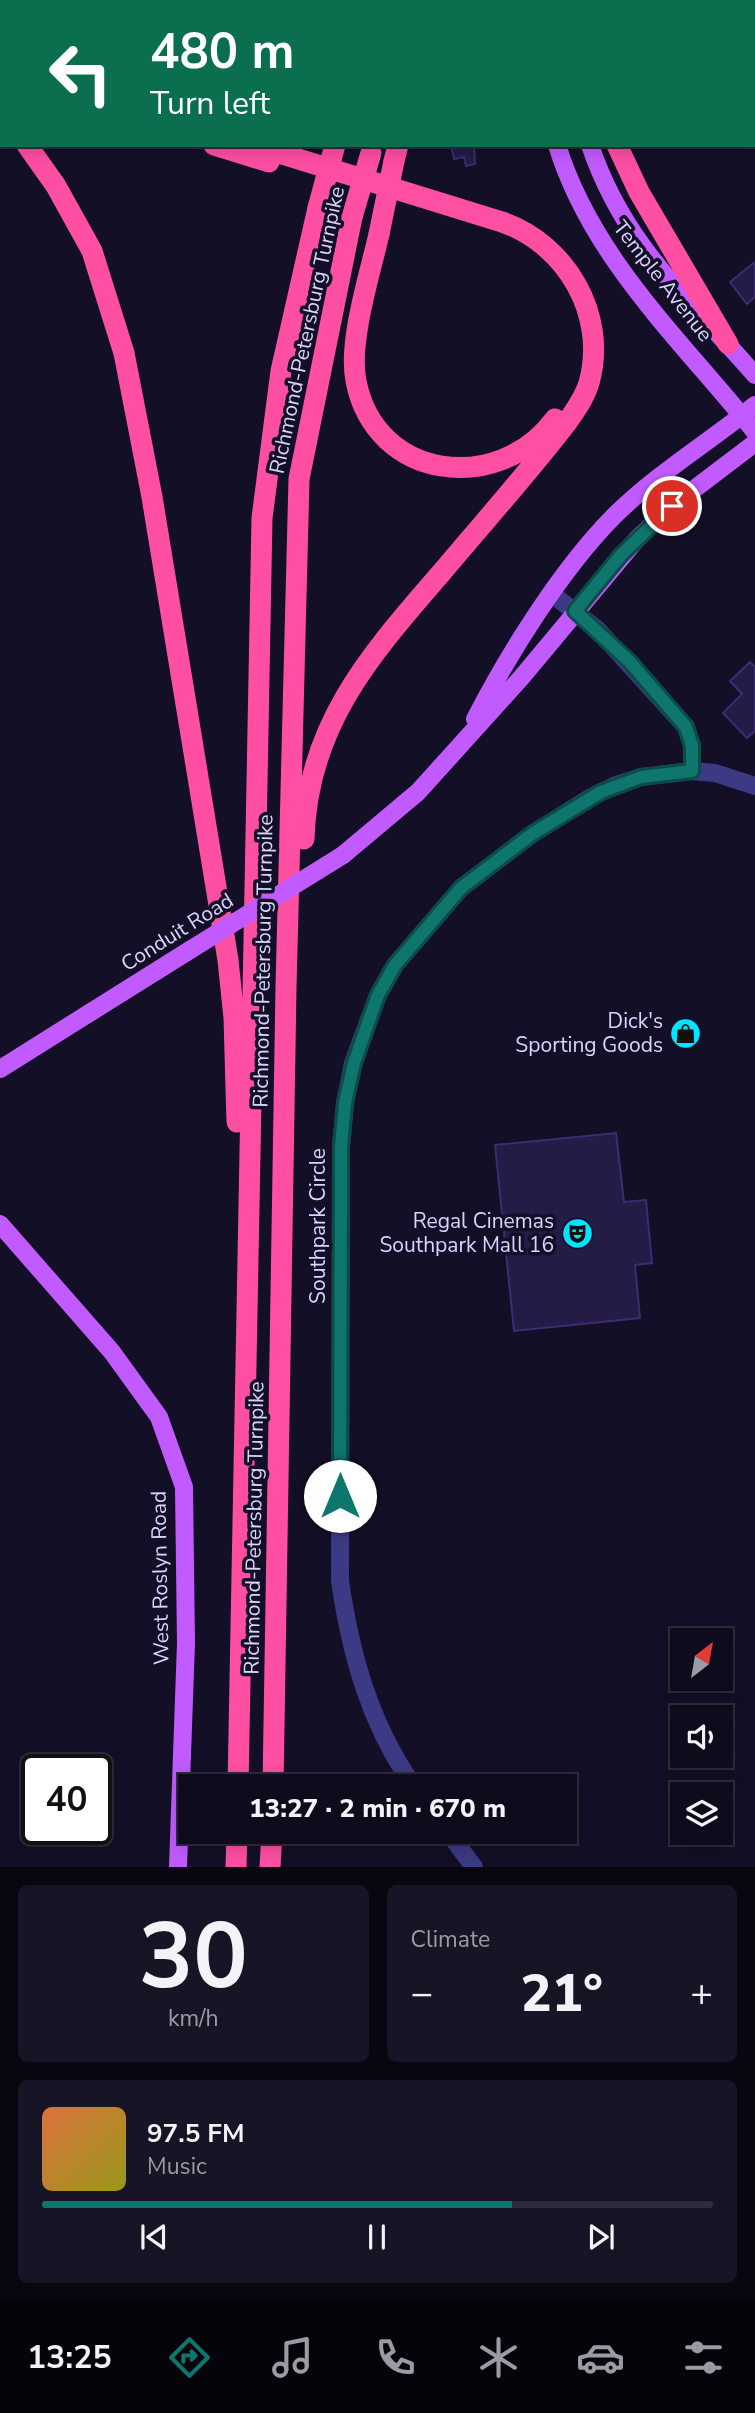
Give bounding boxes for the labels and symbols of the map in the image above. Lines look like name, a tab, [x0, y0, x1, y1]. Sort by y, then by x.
street label: Richmond-Petersburg Turnpike	[263, 184, 351, 476]
street label: Temple Avenue	[607, 215, 719, 347]
pin	[642, 476, 702, 536]
street label: Richmond-Petersburg Turnpike	[246, 814, 280, 1108]
street label: Conduit Road	[116, 886, 238, 978]
place label: Dick's Sporting Goods	[515, 1007, 663, 1059]
shop icon: Dick's Sporting Goods	[669, 1016, 703, 1050]
street label: Southpark Circle	[304, 1148, 332, 1304]
place label: Regal Cinemas Southpark Mall 16	[379, 1207, 554, 1259]
theatre icon: Regal Cinemas Southpark Mall 16	[560, 1216, 594, 1250]
street label: Richmond-Petersburg Turnpike	[237, 1381, 271, 1675]
position arrow	[303, 1459, 377, 1533]
street label: West Roslyn Road	[144, 1491, 176, 1665]
north arrow	[670, 1628, 733, 1690]
speed limit sign: 40	[21, 1754, 112, 1845]

